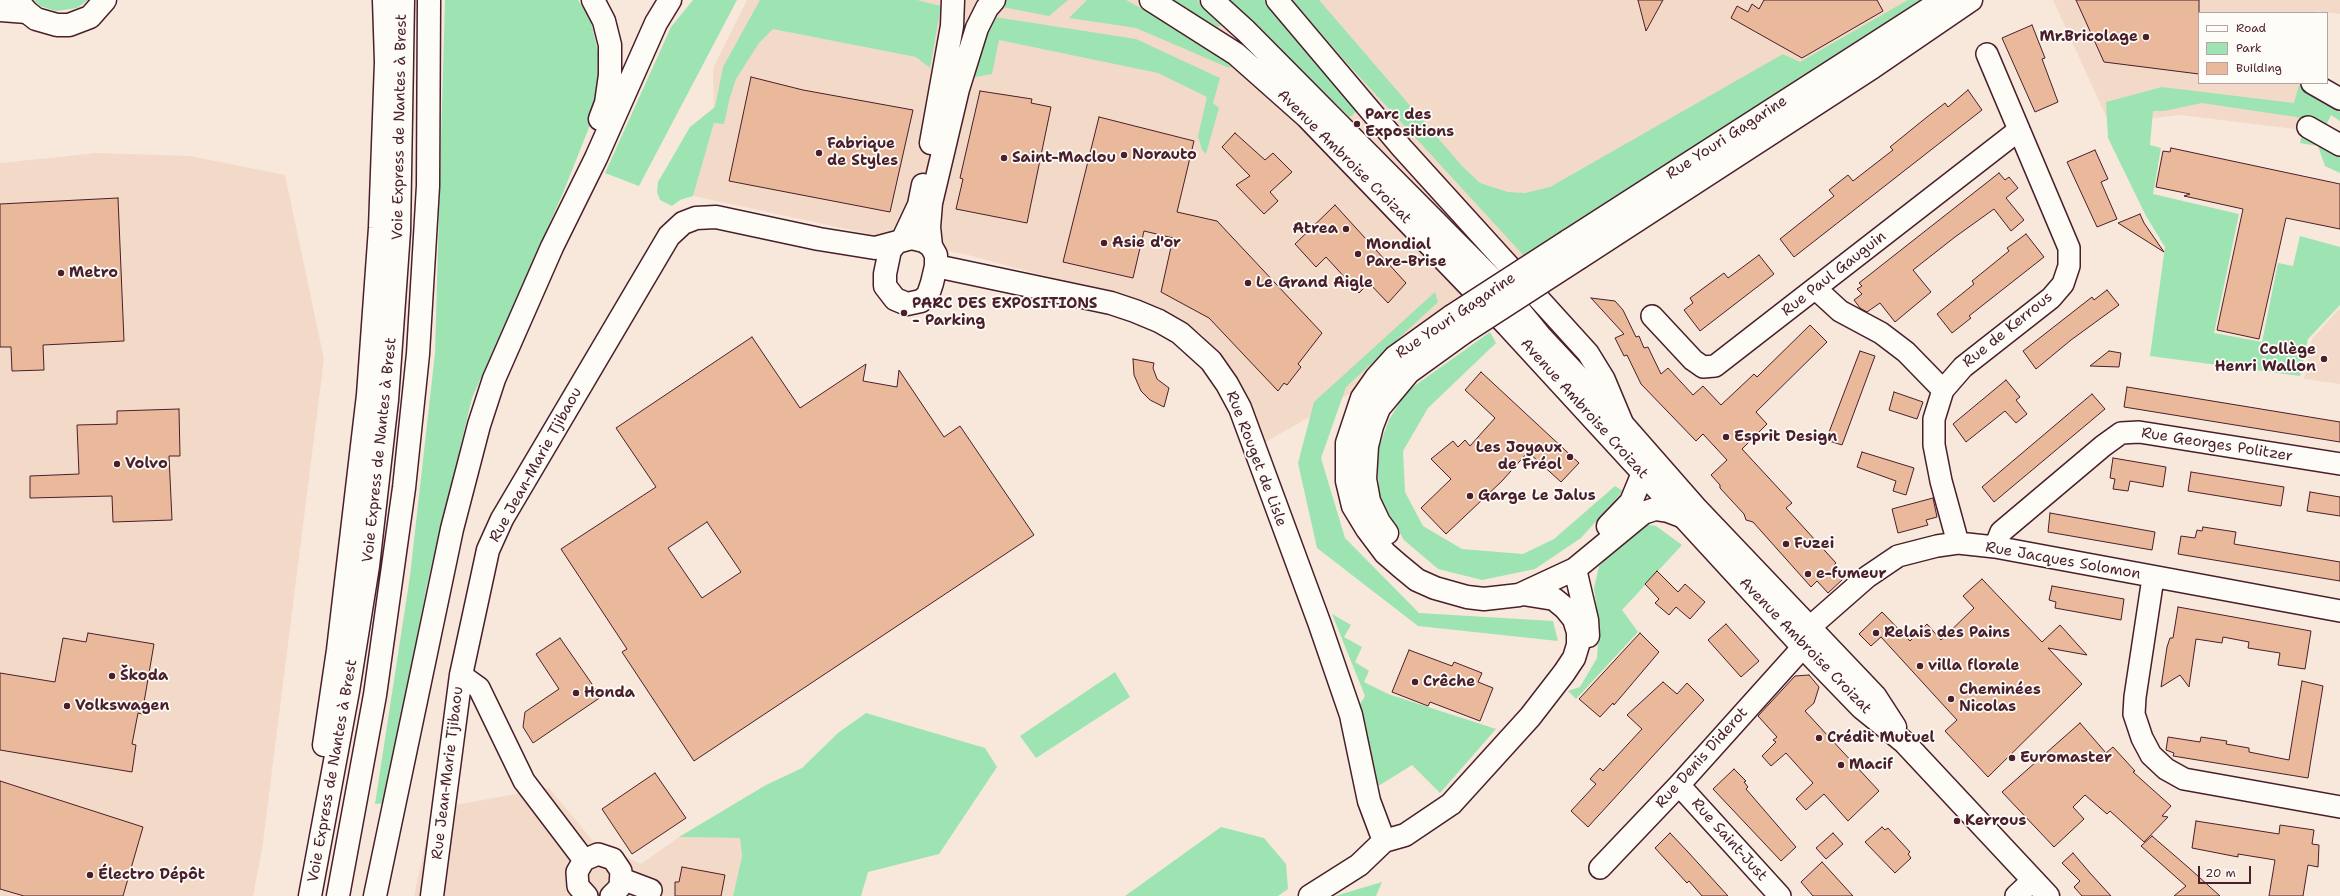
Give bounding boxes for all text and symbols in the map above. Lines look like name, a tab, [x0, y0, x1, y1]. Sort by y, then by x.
legend	[2198, 12, 2328, 84]
street label: Voie Express de Nantes à Brest	[389, 14, 411, 240]
text: Road	[2236, 20, 2266, 36]
place label: Mr.Bricolage	[2040, 28, 2138, 46]
marker: Mr.Bricolage	[2141, 32, 2151, 42]
text: Park	[2236, 40, 2262, 56]
text: Building	[2236, 60, 2282, 76]
street label: Avenue Ambroise Croizat	[1273, 86, 1415, 228]
street label: Rue Youri Gagarine	[1663, 92, 1791, 184]
place label: Parc des Expositions	[1365, 106, 1454, 141]
marker: Parc des Expositions	[1352, 119, 1362, 129]
place label: Fabrique de Styles	[827, 135, 898, 170]
place label: Norauto	[1132, 146, 1197, 164]
marker: Fabrique de Styles	[814, 148, 824, 158]
place label: Saint-Maclou	[1012, 149, 1116, 167]
marker: Norauto	[1119, 150, 1129, 160]
marker: Saint-Maclou	[999, 153, 1009, 163]
place label: Atrea	[1292, 220, 1338, 238]
marker: Atrea	[1341, 224, 1351, 234]
street label: Rue Paul Gauguin	[1778, 228, 1890, 320]
place label: Asie d'or	[1112, 234, 1181, 252]
place label: Mondial Pare-Brise	[1366, 236, 1446, 271]
marker: Asie d'or	[1099, 238, 1109, 248]
marker: Mondial Pare-Brise	[1353, 249, 1363, 259]
place label: Metro	[69, 264, 118, 282]
marker: Metro	[56, 268, 66, 278]
street label: Rue Youri Gagarine	[1393, 269, 1519, 363]
place label: Le Grand Aigle	[1256, 274, 1373, 292]
marker: Le Grand Aigle	[1243, 278, 1253, 288]
street label: Rue de Kerrous	[1959, 288, 2057, 372]
place label: PARC DES EXPOSITIONS - Parking	[912, 295, 1097, 330]
marker: PARC DES EXPOSITIONS - Parking	[899, 308, 909, 318]
street label: Avenue Ambroise Croizat	[1516, 335, 1652, 483]
street label: Voie Express de Nantes à Brest	[359, 337, 401, 563]
place label: Collège Henri Wallon	[2215, 341, 2316, 376]
marker: Collège Henri Wallon	[2319, 354, 2329, 364]
street label: Rue Jean-Marie Tjibaou	[486, 384, 586, 546]
street label: Rue Rouget de Lisle	[1222, 389, 1290, 529]
street label: Rue Georges Politzer	[2140, 424, 2294, 466]
place label: Esprit Design	[1734, 428, 1837, 446]
marker: Esprit Design	[1721, 432, 1731, 442]
place label: Les Joyaux de Fréol	[1476, 439, 1562, 474]
marker: Les Joyaux de Fréol	[1565, 452, 1575, 462]
place label: Volvo	[125, 455, 168, 473]
marker: Volvo	[112, 459, 122, 469]
place label: Garge Le Jalus	[1478, 487, 1596, 505]
marker: Garge Le Jalus	[1465, 491, 1475, 501]
place label: Fuzei	[1794, 535, 1834, 553]
street label: Rue Jacques Solomon	[1984, 538, 2142, 584]
marker: Fuzei	[1781, 539, 1791, 549]
place label: e-fumeur	[1816, 565, 1887, 583]
marker: e-fumeur	[1803, 569, 1813, 579]
street label: Avenue Ambroise Croizat	[1735, 574, 1875, 718]
place label: Relais des Pains	[1884, 624, 2010, 642]
marker: Relais des Pains	[1871, 628, 1881, 638]
place label: villa florale	[1928, 657, 2020, 675]
street label: Voie Express de Nantes à Brest	[304, 658, 362, 884]
marker: villa florale	[1915, 661, 1925, 671]
place label: Škoda	[120, 667, 168, 685]
marker: Škoda	[107, 671, 117, 681]
place label: Crêche	[1423, 673, 1475, 691]
marker: Crêche	[1410, 677, 1420, 687]
place label: Cheminées Nicolas	[1959, 681, 2041, 716]
place label: Honda	[584, 684, 635, 702]
street label: Rue Jean-Marie Tjibaou	[428, 685, 468, 861]
marker: Honda	[571, 688, 581, 698]
marker: Cheminées Nicolas	[1946, 694, 1956, 704]
place label: Volkswagen	[75, 697, 170, 715]
marker: Volkswagen	[62, 701, 72, 711]
street label: Rue Denis Diderot	[1652, 704, 1752, 812]
place label: Crédit Mutuel	[1827, 729, 1935, 747]
marker: Crédit Mutuel	[1814, 733, 1824, 743]
place label: Euromaster	[2020, 749, 2112, 767]
marker: Euromaster	[2007, 753, 2017, 763]
place label: Macif	[1849, 756, 1893, 774]
marker: Macif	[1836, 760, 1846, 770]
street label: Rue Saint-Just	[1687, 795, 1771, 885]
place label: Kerrous	[1965, 812, 2026, 830]
marker: Kerrous	[1952, 816, 1962, 826]
scale bar	[2200, 858, 2253, 884]
text: 20 m	[2205, 865, 2236, 881]
place label: Électro Dépôt	[98, 866, 205, 884]
marker: Électro Dépôt	[85, 870, 95, 880]

